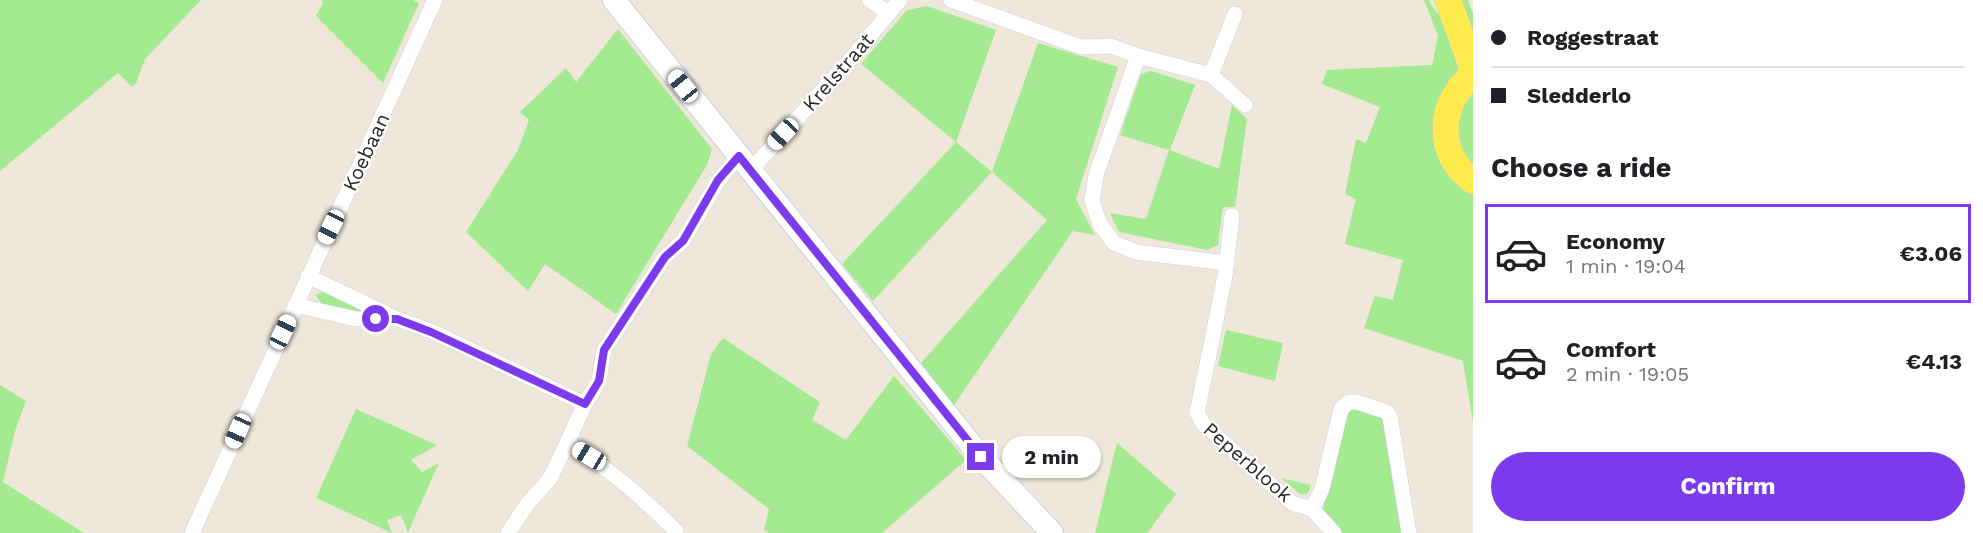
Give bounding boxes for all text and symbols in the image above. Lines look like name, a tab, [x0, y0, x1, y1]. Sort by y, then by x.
text: Roggestraat	[1527, 25, 1658, 50]
street label: Krelstraat	[797, 27, 879, 116]
car	[665, 66, 701, 106]
text: Sledderlo	[1527, 83, 1631, 108]
street label: Koebaan	[338, 109, 394, 195]
car	[764, 115, 802, 153]
text: Choose a ride	[1491, 152, 1671, 184]
car	[315, 207, 347, 247]
icon: car	[1494, 227, 1548, 281]
text: Economy	[1566, 229, 1665, 254]
text: €3.06	[1900, 241, 1962, 266]
text: 1 min · 19:04	[1566, 254, 1686, 278]
route start	[362, 305, 389, 332]
car	[267, 312, 299, 352]
icon: car	[1494, 335, 1548, 389]
text: Comfort	[1566, 337, 1656, 362]
text: €4.13	[1906, 349, 1962, 374]
text: 2 min · 19:05	[1566, 362, 1689, 386]
car	[222, 411, 254, 451]
street label: Peperblook	[1199, 417, 1297, 507]
callout: 2 min	[1002, 436, 1101, 478]
car	[569, 439, 609, 473]
route end	[967, 443, 994, 470]
text: 2 min	[1024, 445, 1079, 469]
button: Confirm	[1491, 452, 1965, 521]

